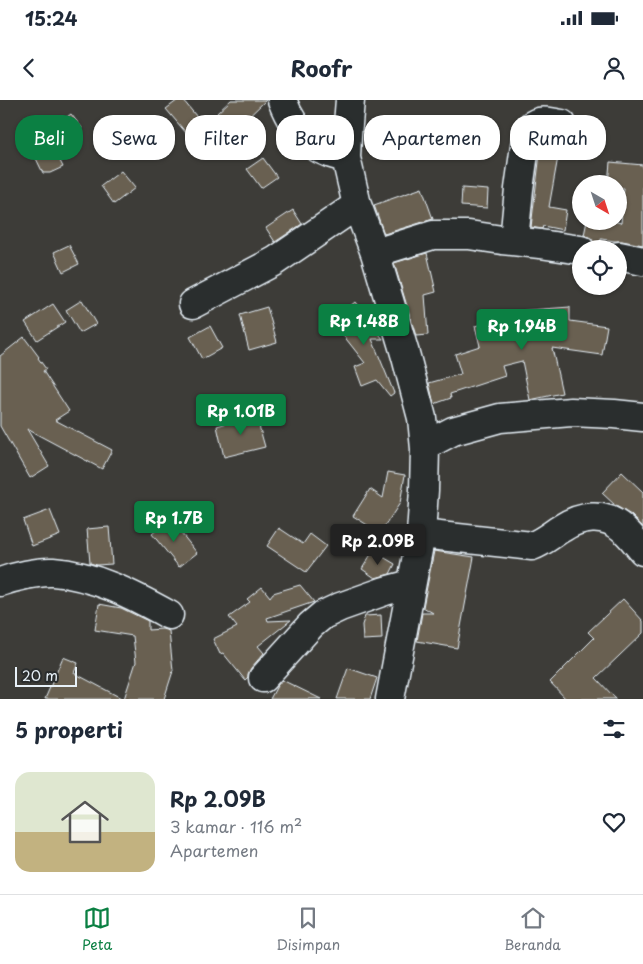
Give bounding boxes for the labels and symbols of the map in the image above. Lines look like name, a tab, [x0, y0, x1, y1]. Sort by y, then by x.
north arrow	[572, 175, 628, 230]
pin: Rp 1.48B	[312, 304, 416, 346]
pin: Rp 1.94B	[470, 308, 574, 351]
pin: Rp 1.01B	[189, 394, 293, 436]
pin: Rp 1.7B	[128, 500, 220, 543]
pin: Rp 2.09B	[326, 524, 430, 566]
scale bar	[15, 664, 78, 687]

